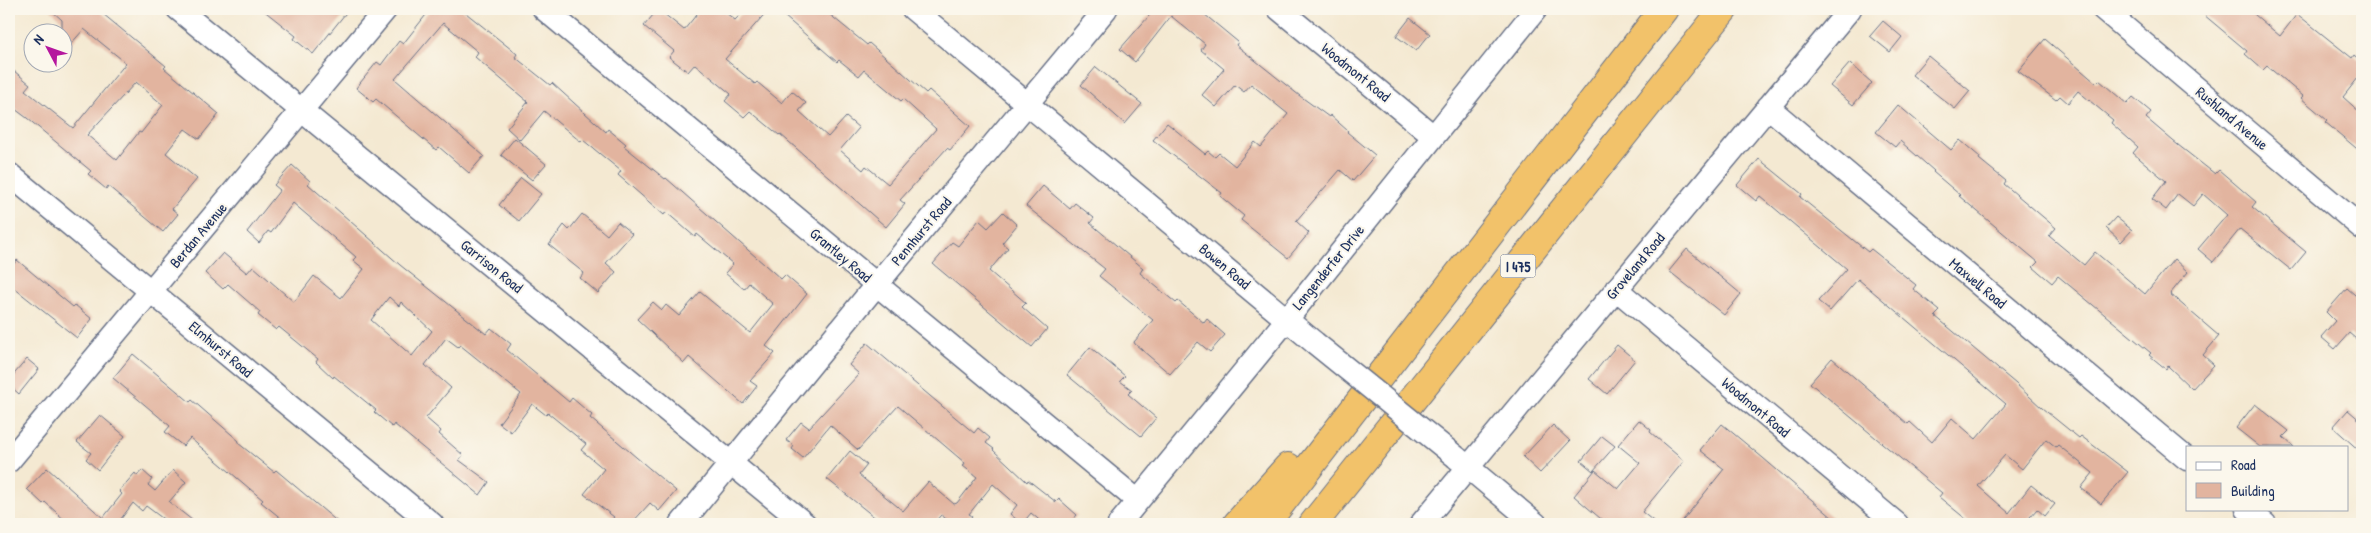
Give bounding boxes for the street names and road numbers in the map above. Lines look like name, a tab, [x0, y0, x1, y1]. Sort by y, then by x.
street label: Woodmont Road	[1317, 38, 1395, 106]
street label: Rushland Avenue	[2191, 81, 2273, 155]
street label: Pennhurst Road	[886, 192, 956, 270]
street label: Berdan Avenue	[164, 198, 232, 272]
street label: Langenderfer Drive	[1287, 220, 1369, 314]
street label: Grantley Road	[805, 223, 877, 287]
street label: Groveland Road	[1601, 228, 1669, 304]
street label: Garrison Road	[456, 234, 528, 298]
street label: Bowen Road	[1195, 238, 1255, 294]
street label: Maxwell Road	[1945, 253, 2011, 313]
road number: I 475	[1500, 255, 1536, 278]
street label: Elmhurst Road	[184, 316, 258, 382]
street label: Woodmont Road	[1717, 372, 1795, 442]

